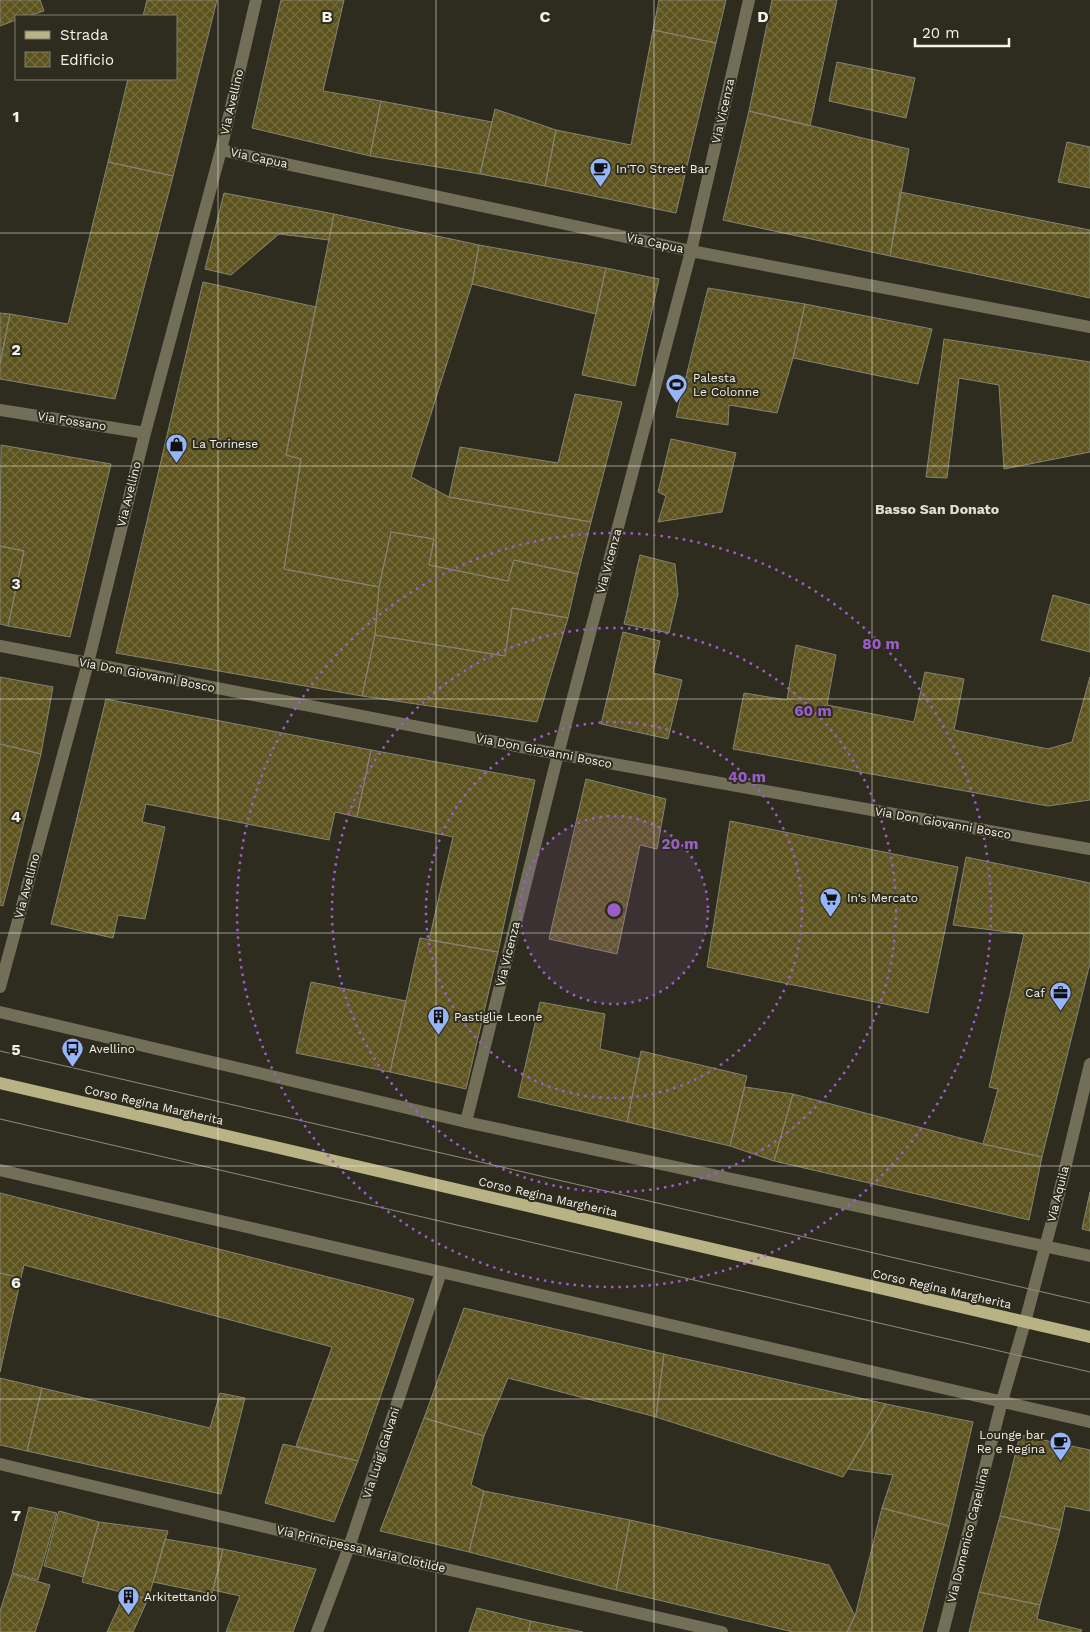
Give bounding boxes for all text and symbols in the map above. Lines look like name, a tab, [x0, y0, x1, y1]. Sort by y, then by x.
text: B	[322, 7, 333, 26]
text: C	[540, 7, 551, 26]
text: D	[757, 7, 769, 26]
legend	[15, 15, 178, 80]
scale bar	[915, 15, 1009, 47]
text: 20 m	[922, 24, 960, 42]
text: Strada	[60, 26, 109, 44]
text: Edificio	[60, 51, 114, 69]
street label: Via Avellino	[218, 68, 246, 136]
street label: Via Vicenza	[709, 77, 737, 145]
text: 1	[13, 107, 19, 126]
street label: Via Capua	[229, 145, 289, 171]
cafe icon: In'TO Street Bar	[588, 157, 612, 188]
place label: In'TO Street Bar	[616, 162, 709, 176]
street label: Via Capua	[625, 230, 685, 256]
text: 2	[11, 340, 21, 359]
place label: Palesta Le Colonne	[693, 371, 759, 399]
sports icon: Palesta Le Colonne	[665, 373, 689, 404]
street label: Via Fossano	[37, 409, 107, 433]
shop icon: La Torinese	[164, 432, 188, 463]
place label: La Torinese	[192, 437, 258, 451]
street label: Via Avellino	[114, 460, 144, 528]
district label: Basso San Donato	[875, 501, 999, 517]
street label: Via Vicenza	[594, 527, 624, 595]
text: 3	[11, 574, 21, 593]
text: 80 m	[862, 635, 900, 653]
street label: Via Don Giovanni Bosco	[78, 655, 216, 695]
text: 60 m	[794, 702, 832, 720]
street label: Via Don Giovanni Bosco	[475, 731, 613, 771]
text: 40 m	[728, 768, 766, 786]
street label: Via Don Giovanni Bosco	[874, 804, 1012, 842]
text: 4	[11, 807, 21, 826]
text: 20 m	[661, 835, 699, 853]
street label: Via Avellino	[12, 852, 42, 920]
supermarket icon: In's Mercato	[819, 886, 843, 917]
place label: In's Mercato	[847, 891, 918, 905]
centre of rings	[605, 901, 623, 919]
street label: Via Vicenza	[493, 920, 523, 988]
office icon: Caf	[1049, 981, 1073, 1012]
place label: Caf	[1025, 986, 1045, 1000]
building icon: Pastiglie Leone	[426, 1005, 450, 1036]
place label: Pastiglie Leone	[454, 1010, 542, 1024]
bus stop icon: Avellino	[61, 1037, 85, 1068]
text: 5	[11, 1040, 21, 1059]
place label: Avellino	[89, 1042, 135, 1056]
street label: Corso Regina Margherita	[83, 1082, 225, 1128]
street label: Via Aquila	[1044, 1164, 1072, 1224]
street label: Corso Regina Margherita	[477, 1174, 619, 1220]
street label: Corso Regina Margherita	[871, 1266, 1013, 1312]
text: 6	[11, 1273, 21, 1292]
street label: Via Luigi Galvani	[360, 1406, 402, 1500]
place label: Lounge bar Re e Regina	[977, 1428, 1045, 1456]
cafe icon: Lounge bar Re e Regina	[1049, 1430, 1073, 1461]
street label: Via Domenico Capellina	[944, 1466, 992, 1604]
text: 7	[11, 1506, 21, 1525]
street label: Via Principessa Maria Clotilde	[275, 1523, 447, 1575]
building icon: Arkitettando	[116, 1585, 140, 1616]
place label: Arkitettando	[144, 1590, 217, 1604]

